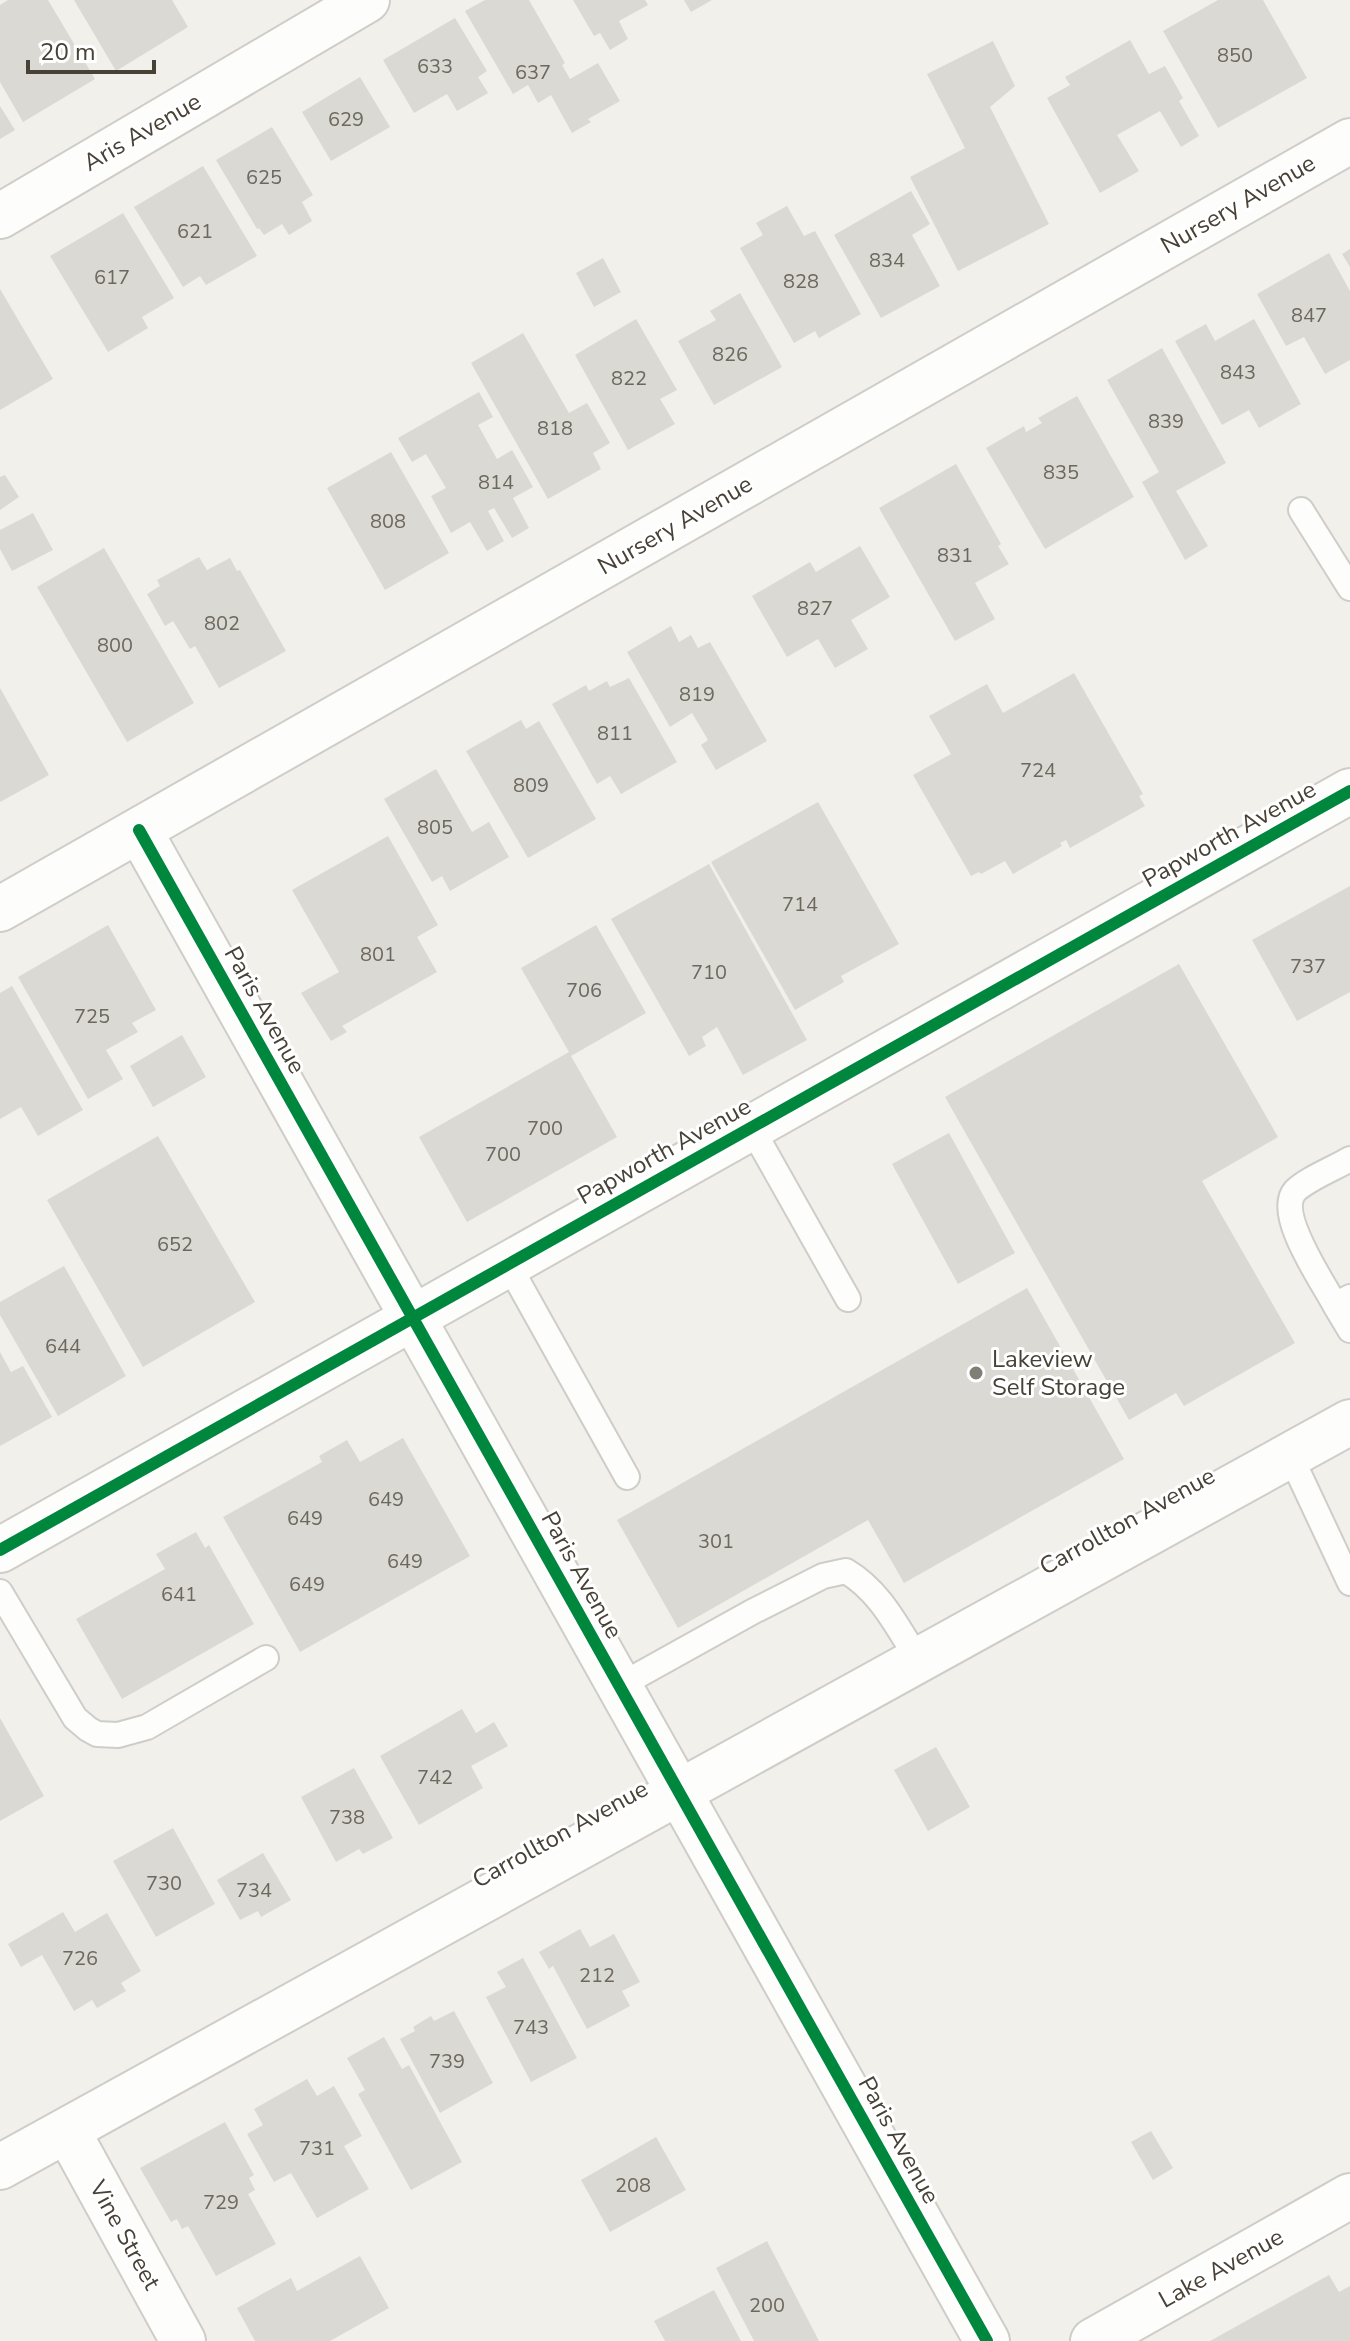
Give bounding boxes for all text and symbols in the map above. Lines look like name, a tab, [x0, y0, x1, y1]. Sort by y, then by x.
scale bar	[28, 24, 154, 74]
text: 20 m	[40, 36, 96, 68]
house number: 850	[1217, 42, 1253, 69]
house number: 633	[417, 53, 453, 80]
house number: 637	[515, 59, 551, 86]
street label: Aris Avenue	[77, 85, 207, 179]
house number: 629	[328, 106, 364, 133]
street label: Nursery Avenue	[1155, 147, 1321, 261]
house number: 625	[246, 164, 282, 191]
house number: 621	[177, 218, 213, 245]
house number: 834	[869, 247, 905, 274]
house number: 617	[94, 264, 130, 291]
house number: 828	[783, 268, 819, 295]
house number: 847	[1291, 302, 1327, 329]
house number: 826	[712, 341, 748, 368]
house number: 843	[1220, 359, 1256, 386]
house number: 822	[611, 365, 647, 392]
house number: 839	[1148, 408, 1184, 435]
house number: 818	[537, 415, 573, 442]
house number: 835	[1043, 459, 1079, 486]
street label: Nursery Avenue	[592, 468, 758, 582]
house number: 814	[478, 469, 514, 496]
house number: 808	[370, 508, 406, 535]
house number: 831	[937, 542, 973, 569]
house number: 827	[797, 595, 833, 622]
house number: 802	[204, 610, 240, 637]
house number: 800	[97, 632, 133, 659]
house number: 819	[679, 681, 715, 708]
house number: 811	[597, 720, 633, 747]
house number: 724	[1020, 757, 1056, 784]
house number: 809	[513, 772, 549, 799]
street label: Papworth Avenue	[1137, 773, 1321, 895]
house number: 805	[417, 814, 453, 841]
house number: 714	[782, 891, 818, 918]
street label: Paris Avenue	[217, 941, 313, 1079]
house number: 801	[360, 941, 396, 968]
house number: 737	[1290, 953, 1326, 980]
house number: 710	[691, 959, 727, 986]
house number: 706	[566, 977, 602, 1004]
house number: 725	[74, 1003, 110, 1030]
street label: Papworth Avenue	[572, 1090, 756, 1212]
house number: 700	[527, 1115, 563, 1142]
house number: 700	[485, 1141, 521, 1168]
house number: 652	[157, 1231, 193, 1258]
house number: 644	[45, 1333, 81, 1360]
place label: Lakeview Self Storage	[992, 1343, 1125, 1403]
marker: Lakeview Self Storage	[967, 1364, 985, 1382]
street label: Carrollton Avenue	[1034, 1460, 1220, 1582]
house number: 649	[368, 1486, 404, 1513]
house number: 649	[287, 1505, 323, 1532]
street label: Paris Avenue	[534, 1506, 630, 1644]
house number: 301	[698, 1528, 734, 1555]
house number: 649	[387, 1548, 423, 1575]
house number: 649	[289, 1571, 325, 1598]
house number: 641	[161, 1581, 197, 1608]
house number: 742	[417, 1764, 453, 1791]
street label: Carrollton Avenue	[467, 1773, 653, 1895]
house number: 738	[329, 1804, 365, 1831]
house number: 730	[146, 1870, 182, 1897]
house number: 734	[236, 1877, 272, 1904]
house number: 726	[62, 1945, 98, 1972]
house number: 212	[579, 1962, 615, 1989]
house number: 743	[513, 2014, 549, 2041]
house number: 739	[429, 2048, 465, 2075]
street label: Paris Avenue	[851, 2071, 947, 2209]
house number: 731	[299, 2135, 335, 2162]
house number: 208	[615, 2172, 651, 2199]
street label: Vine Street	[81, 2174, 168, 2296]
house number: 729	[203, 2189, 239, 2216]
street label: Lake Avenue	[1153, 2221, 1289, 2315]
house number: 200	[749, 2292, 785, 2319]

